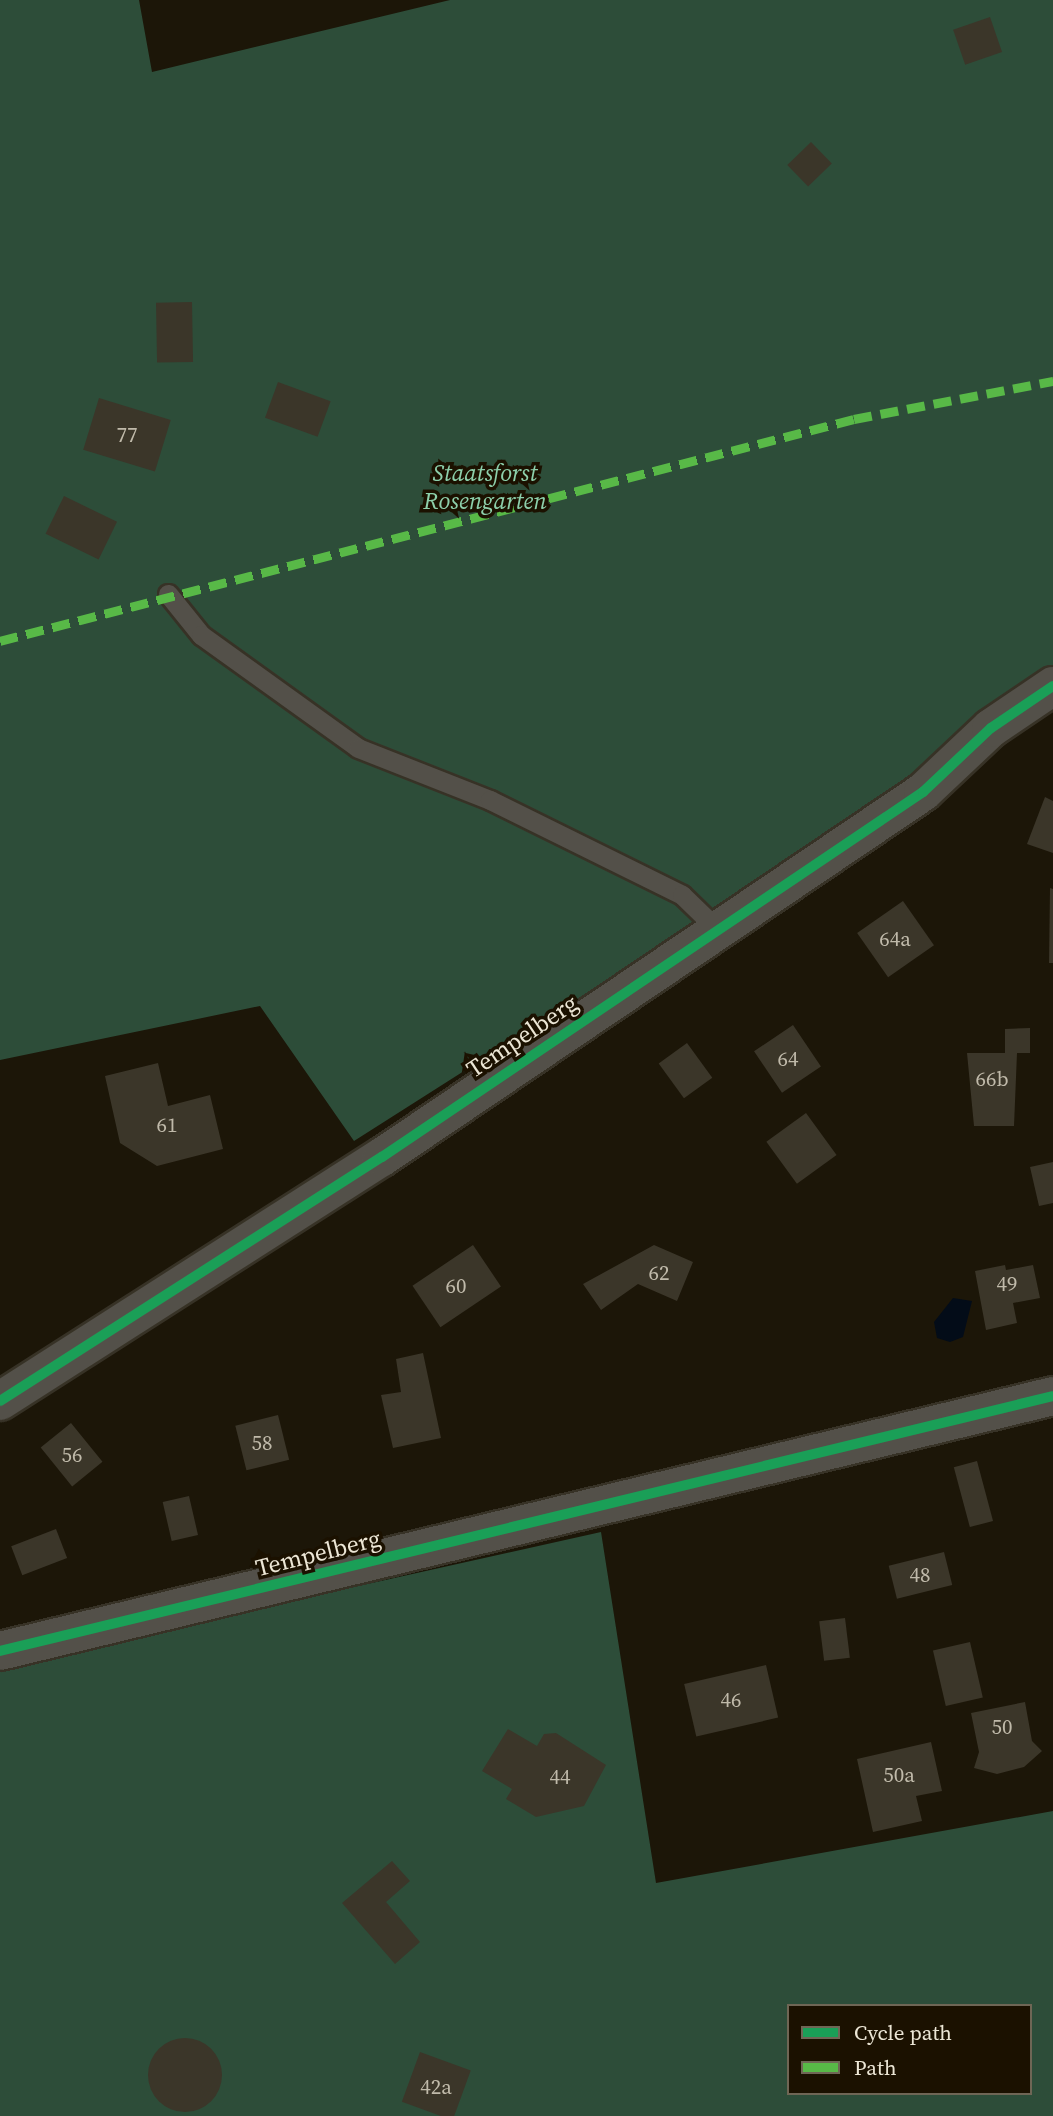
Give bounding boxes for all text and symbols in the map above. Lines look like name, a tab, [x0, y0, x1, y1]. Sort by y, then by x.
house number: 77	[117, 422, 137, 448]
park label: Staatsforst Rosengarten	[423, 459, 547, 515]
house number: 64a	[879, 926, 911, 952]
street label: Tempelberg	[461, 988, 583, 1084]
house number: 64	[778, 1046, 798, 1072]
house number: 66b	[975, 1066, 1009, 1092]
house number: 61	[157, 1112, 177, 1138]
house number: 62	[649, 1260, 669, 1286]
house number: 49	[997, 1271, 1017, 1297]
house number: 60	[446, 1273, 466, 1299]
house number: 58	[252, 1430, 272, 1456]
house number: 56	[62, 1442, 82, 1468]
street label: Tempelberg	[252, 1524, 384, 1582]
house number: 48	[910, 1562, 930, 1588]
house number: 46	[721, 1687, 741, 1713]
house number: 50	[992, 1714, 1012, 1740]
house number: 50a	[883, 1762, 915, 1788]
house number: 44	[550, 1764, 570, 1790]
legend	[787, 2004, 1032, 2095]
text: Cycle path	[854, 2018, 952, 2047]
text: Path	[854, 2053, 897, 2082]
house number: 42a	[420, 2074, 452, 2100]

